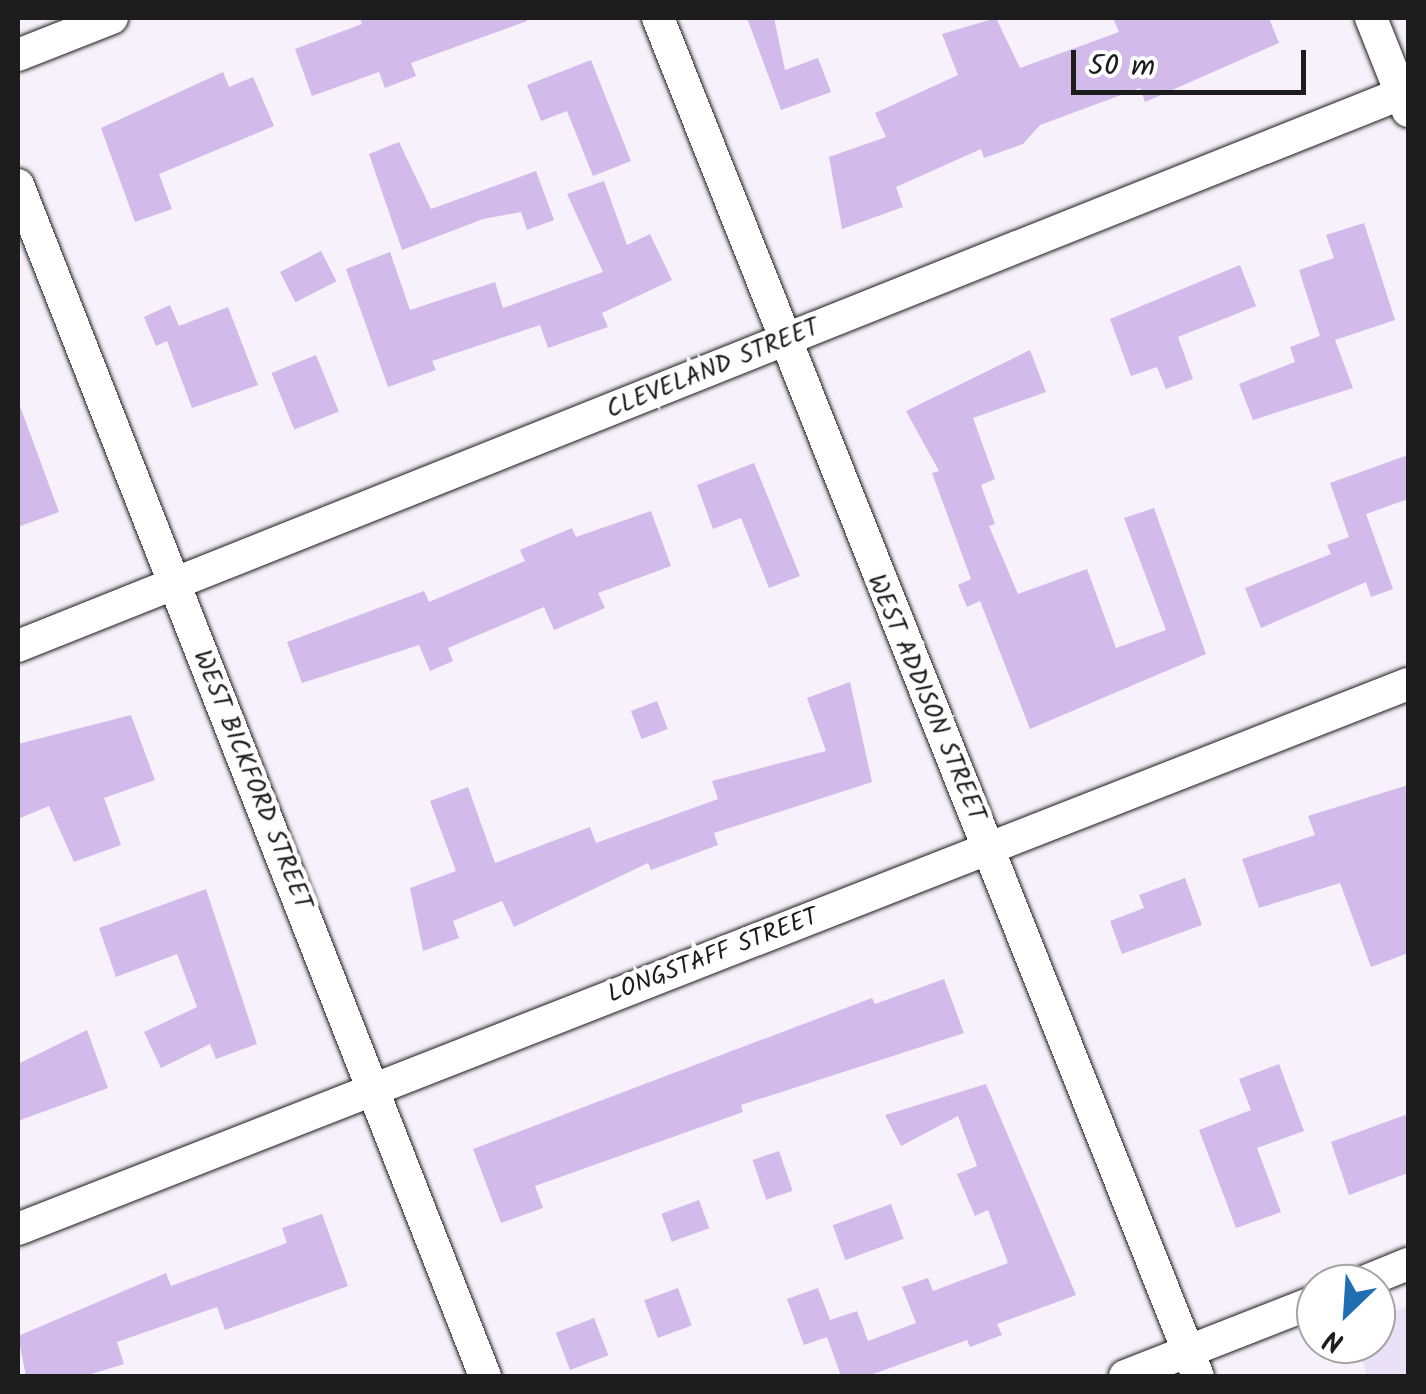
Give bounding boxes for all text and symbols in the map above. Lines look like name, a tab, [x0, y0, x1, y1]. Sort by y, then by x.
scale bar	[1076, 30, 1311, 92]
text: 50 m	[1088, 43, 1155, 91]
street label: CLEVELAND STREET	[602, 313, 824, 425]
street label: WEST ADDISON STREET	[860, 570, 992, 826]
street label: WEST BICKFORD STREET	[186, 646, 318, 914]
street label: LONGSTAFF STREET	[603, 902, 823, 1010]
north arrow	[1296, 1264, 1396, 1364]
text: N	[1316, 1316, 1351, 1364]

